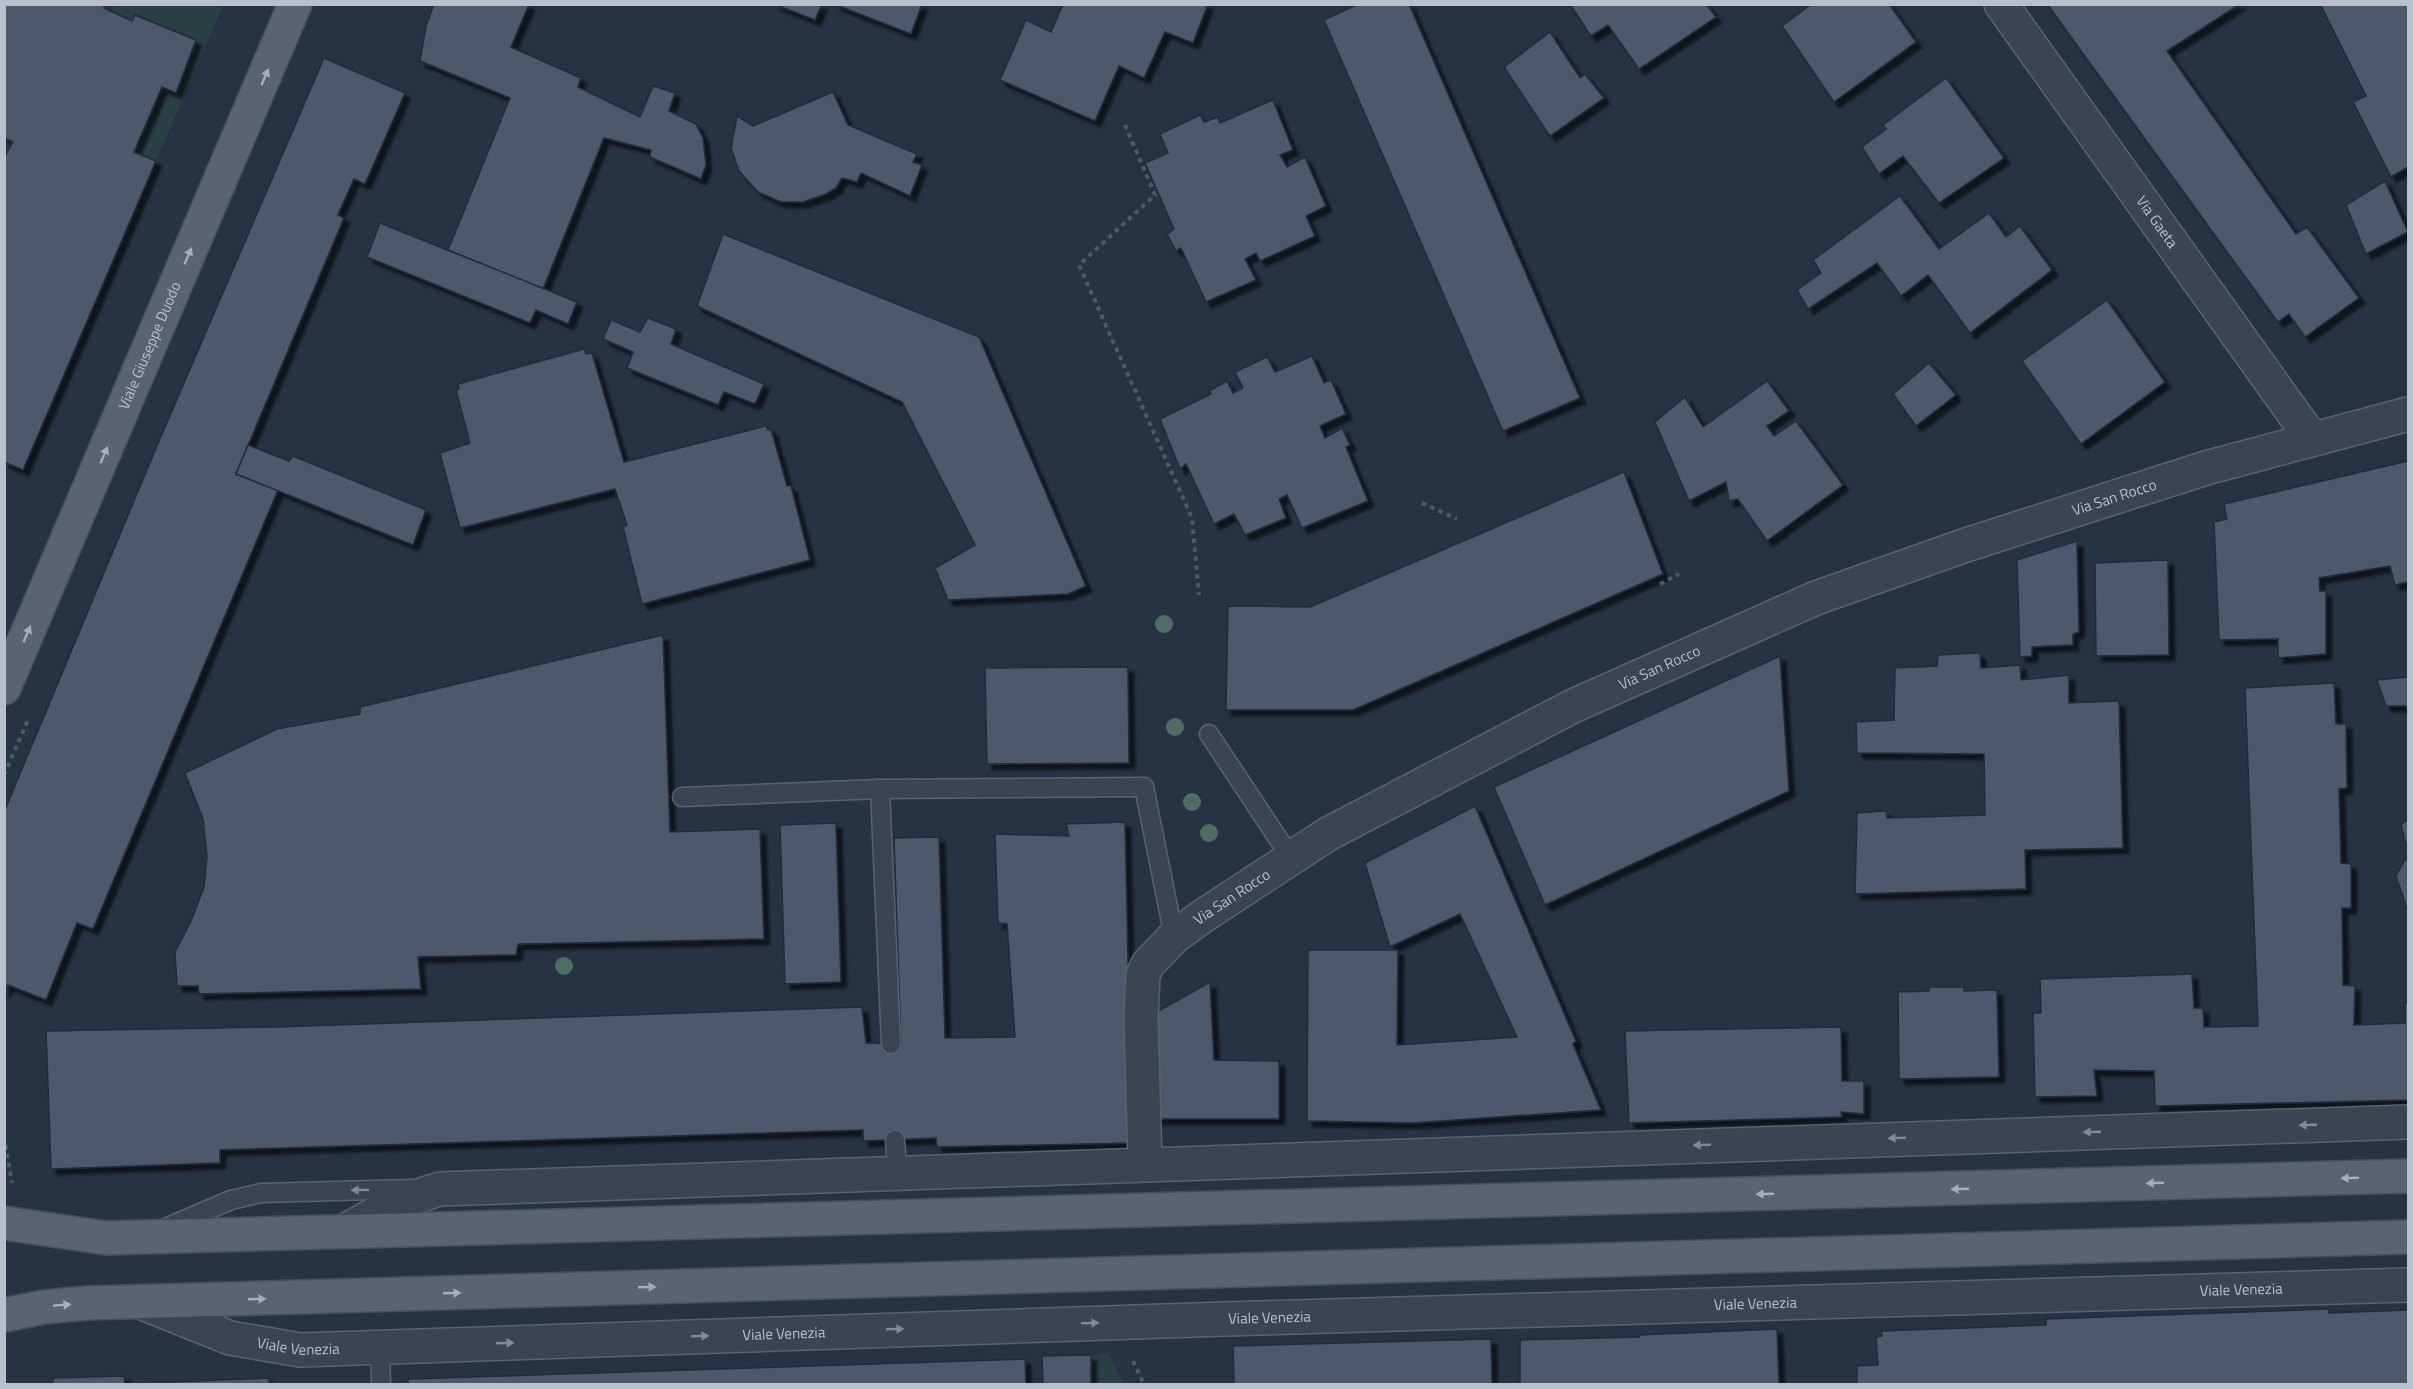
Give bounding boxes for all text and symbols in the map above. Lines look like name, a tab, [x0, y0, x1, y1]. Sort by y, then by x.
one-way arrow	[260, 67, 270, 85]
street label: Via Gaeta	[2130, 191, 2184, 253]
one-way arrow	[183, 247, 193, 265]
street label: Viale Giuseppe Duodo	[112, 278, 187, 413]
one-way arrow	[99, 446, 109, 464]
street label: Via San Rocco	[2069, 473, 2159, 521]
one-way arrow	[23, 626, 32, 643]
street label: Via San Rocco	[1614, 639, 1704, 695]
street label: Via San Rocco	[1188, 863, 1275, 930]
one-way arrow	[2299, 1120, 2318, 1130]
one-way arrow	[2083, 1127, 2102, 1137]
one-way arrow	[1888, 1134, 1907, 1143]
one-way arrow	[1693, 1140, 1712, 1149]
one-way arrow	[2341, 1173, 2360, 1183]
one-way arrow	[2146, 1179, 2165, 1188]
one-way arrow	[1951, 1184, 1970, 1193]
one-way arrow	[351, 1186, 370, 1195]
one-way arrow	[1756, 1189, 1775, 1199]
street label: Viale Venezia	[2199, 1277, 2283, 1302]
one-way arrow	[637, 1283, 656, 1292]
one-way arrow	[442, 1288, 461, 1298]
street label: Viale Venezia	[1713, 1291, 1798, 1316]
one-way arrow	[247, 1294, 266, 1303]
one-way arrow	[53, 1300, 72, 1310]
street label: Viale Venezia	[1228, 1304, 1312, 1330]
one-way arrow	[1080, 1319, 1099, 1328]
street label: Viale Venezia	[742, 1320, 826, 1346]
one-way arrow	[885, 1325, 904, 1334]
street label: Viale Venezia	[255, 1331, 340, 1361]
one-way arrow	[690, 1331, 709, 1341]
one-way arrow	[495, 1338, 514, 1347]

